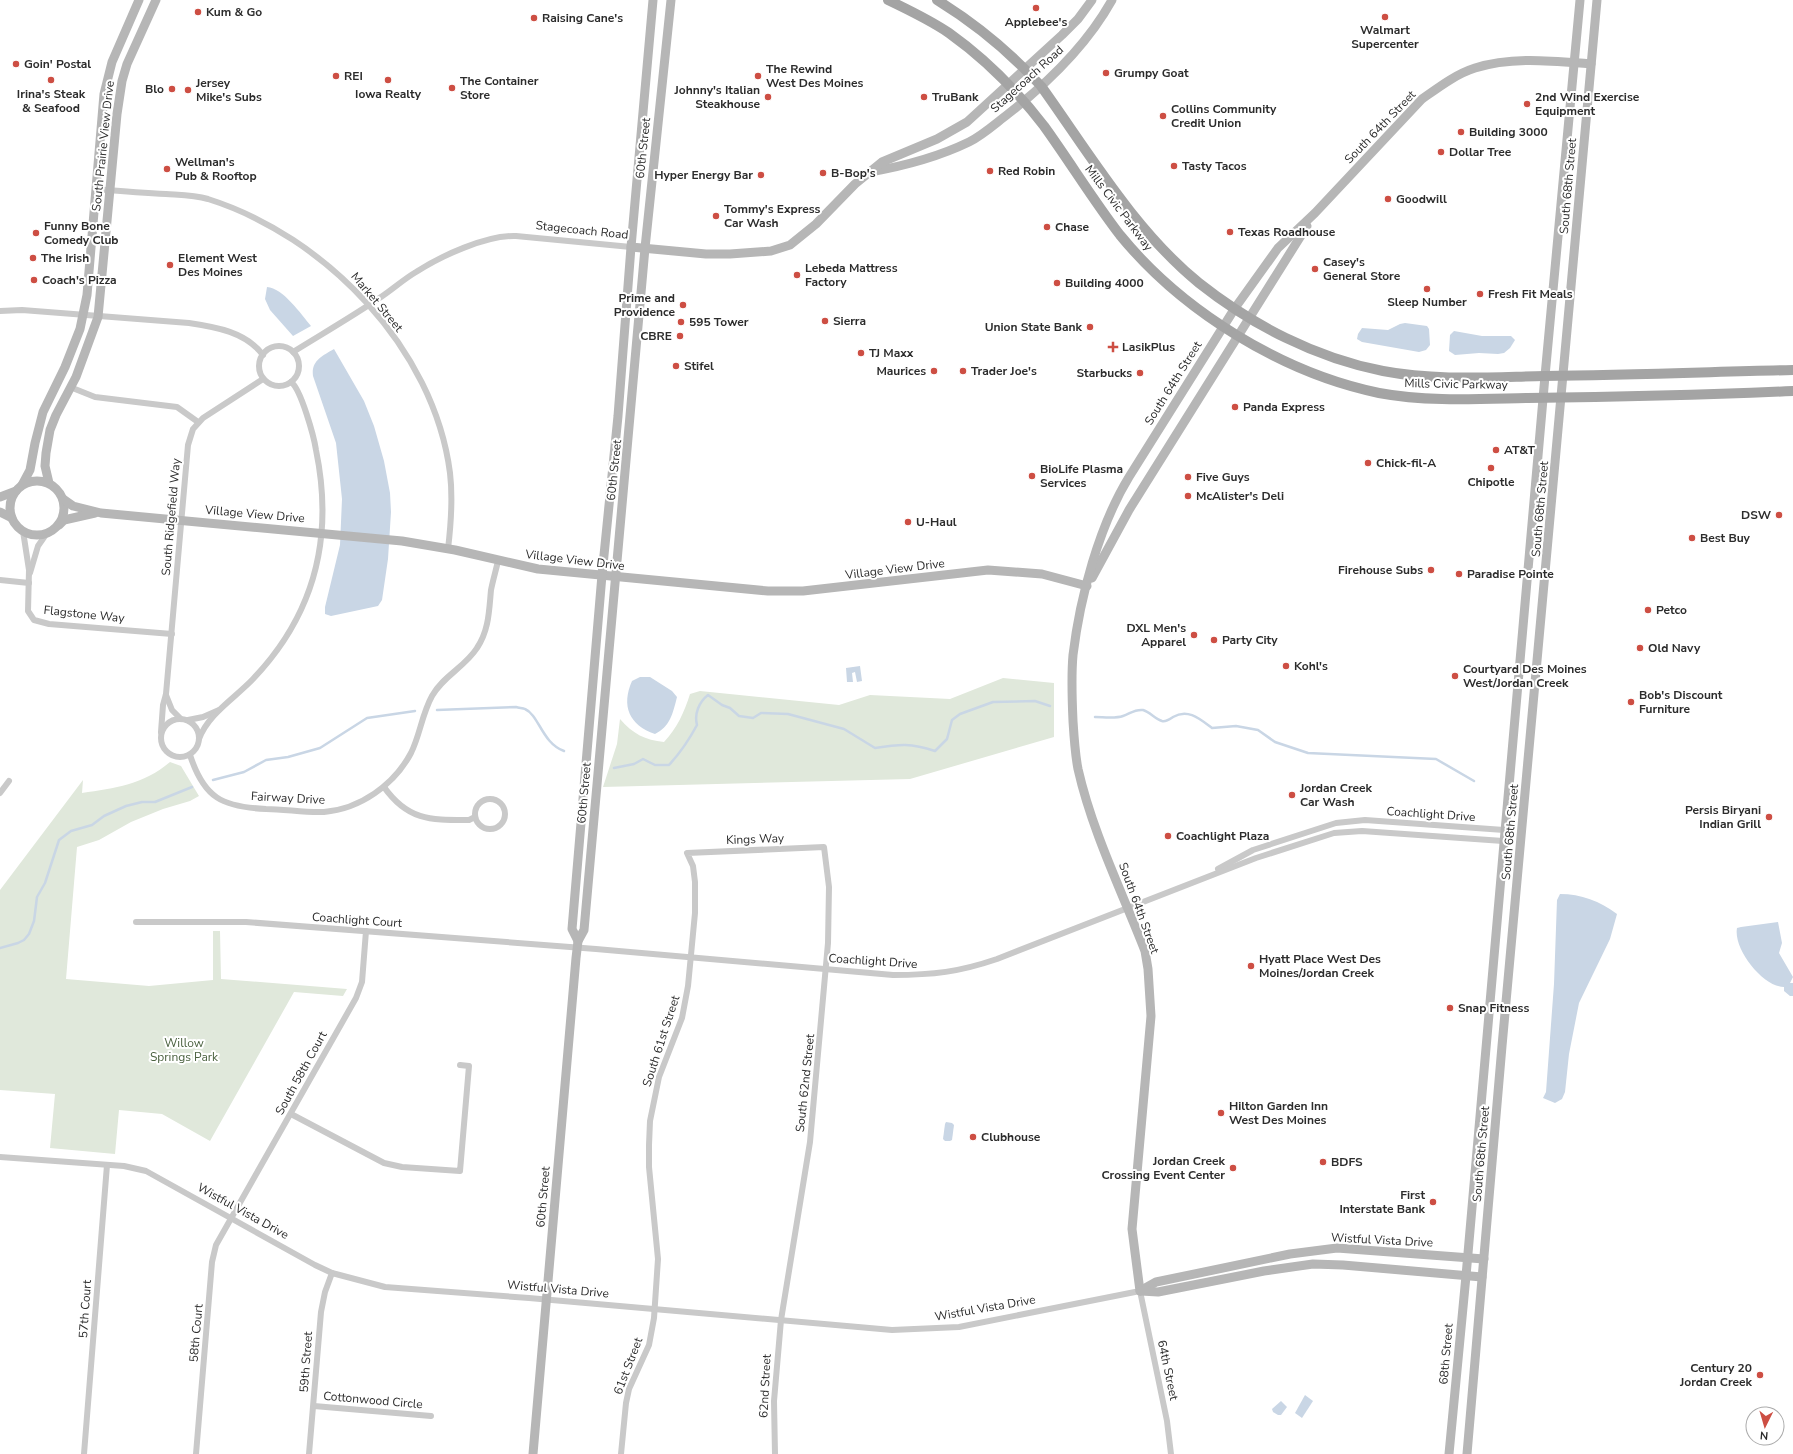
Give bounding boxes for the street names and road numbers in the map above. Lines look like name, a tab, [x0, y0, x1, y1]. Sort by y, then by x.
street label: Stagecoach Road	[987, 42, 1067, 116]
street label: South Prairie View Drive	[88, 80, 118, 212]
street label: South 64th Street	[1341, 86, 1420, 167]
street label: 60th Street	[632, 116, 654, 179]
street label: South 68th Street	[1556, 137, 1580, 235]
street label: Mills Civic Parkway	[1081, 162, 1157, 255]
street label: Stagecoach Road	[535, 217, 629, 243]
street label: Market Street	[347, 269, 407, 336]
street label: South 64th Street	[1141, 337, 1206, 428]
street label: Mills Civic Parkway	[1404, 375, 1509, 393]
street label: 60th Street	[603, 438, 625, 501]
street label: South Ridgefield Way	[158, 457, 184, 576]
street label: South 68th Street	[1528, 460, 1552, 558]
street label: Village View Drive	[203, 502, 306, 526]
street label: Village View Drive	[523, 546, 626, 574]
street label: Village View Drive	[843, 555, 946, 583]
street label: Flagstone Way	[43, 602, 126, 626]
street label: 60th Street	[573, 761, 595, 824]
street label: South 68th Street	[1498, 783, 1522, 881]
street label: Fairway Drive	[251, 788, 325, 808]
street label: Coachlight Drive	[1386, 803, 1476, 825]
street label: Kings Way	[726, 830, 785, 848]
street label: South 64th Street	[1115, 860, 1163, 957]
street label: Coachlight Court	[311, 909, 403, 931]
street label: Coachlight Drive	[828, 950, 918, 972]
street label: South 61st Street	[639, 993, 684, 1089]
street label: South 58th Court	[271, 1028, 331, 1118]
street label: South 62nd Street	[792, 1032, 818, 1133]
street label: South 68th Street	[1469, 1105, 1493, 1203]
street label: 60th Street	[532, 1165, 554, 1228]
street label: Wistful Vista Drive	[194, 1179, 292, 1243]
street label: Wistful Vista Drive	[1331, 1229, 1433, 1251]
street label: Wistful Vista Drive	[506, 1277, 610, 1301]
street label: 57th Court	[75, 1279, 95, 1339]
street label: Wistful Vista Drive	[933, 1291, 1037, 1325]
street label: 58th Court	[185, 1302, 207, 1363]
street label: 68th Street	[1435, 1322, 1457, 1385]
street label: 59th Street	[296, 1330, 316, 1393]
street label: 61st Street	[610, 1334, 647, 1397]
street label: 64th Street	[1154, 1338, 1182, 1402]
street label: 62nd Street	[755, 1353, 775, 1418]
street label: Cottonwood Circle	[323, 1388, 423, 1412]

